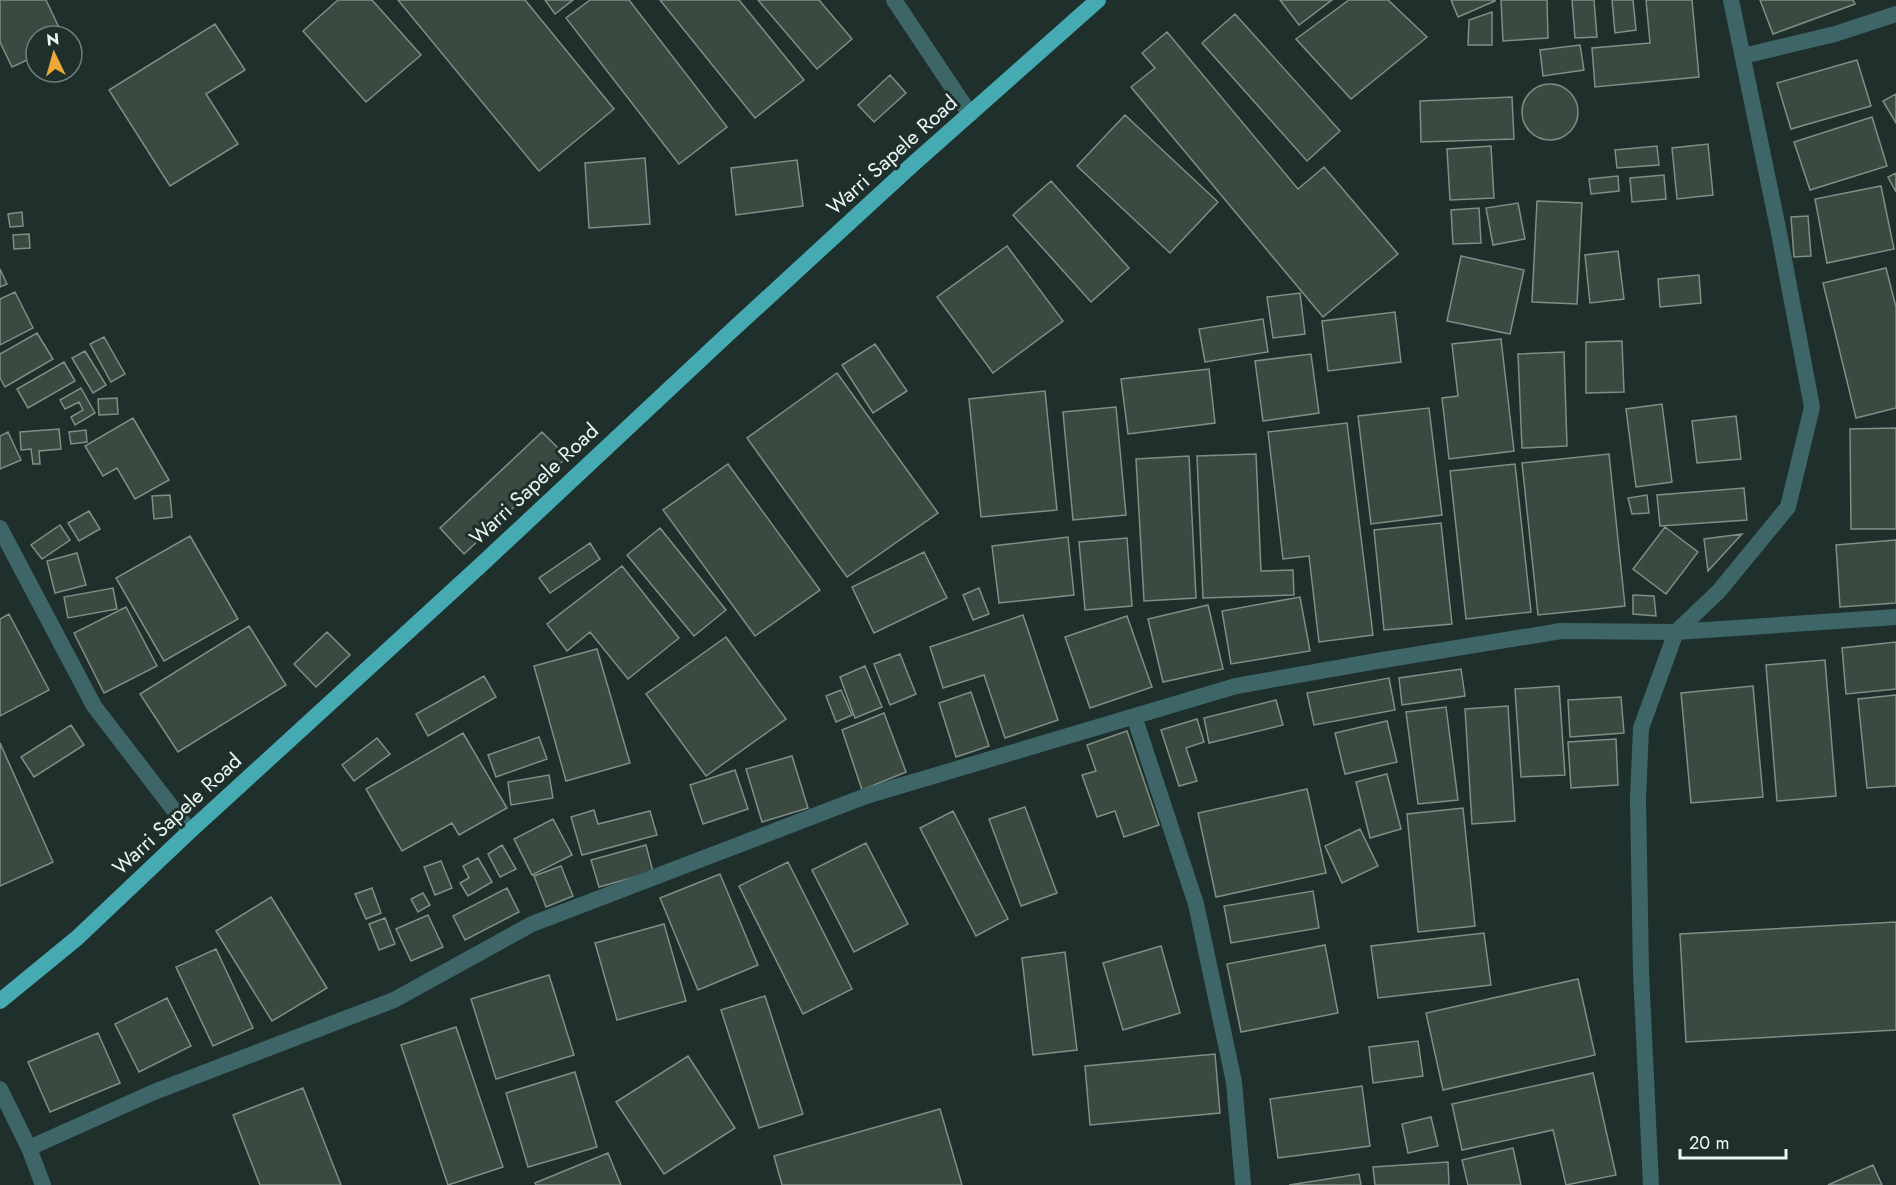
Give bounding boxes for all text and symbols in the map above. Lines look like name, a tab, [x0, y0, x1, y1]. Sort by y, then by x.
north arrow	[24, 24, 84, 84]
text: N	[45, 28, 60, 52]
street label: Warri Sapele Road	[820, 88, 964, 222]
street label: Warri Sapele Road	[463, 416, 605, 552]
street label: Warri Sapele Road	[106, 746, 248, 882]
scale bar	[1680, 1122, 1786, 1160]
text: 20 m	[1689, 1130, 1729, 1156]

